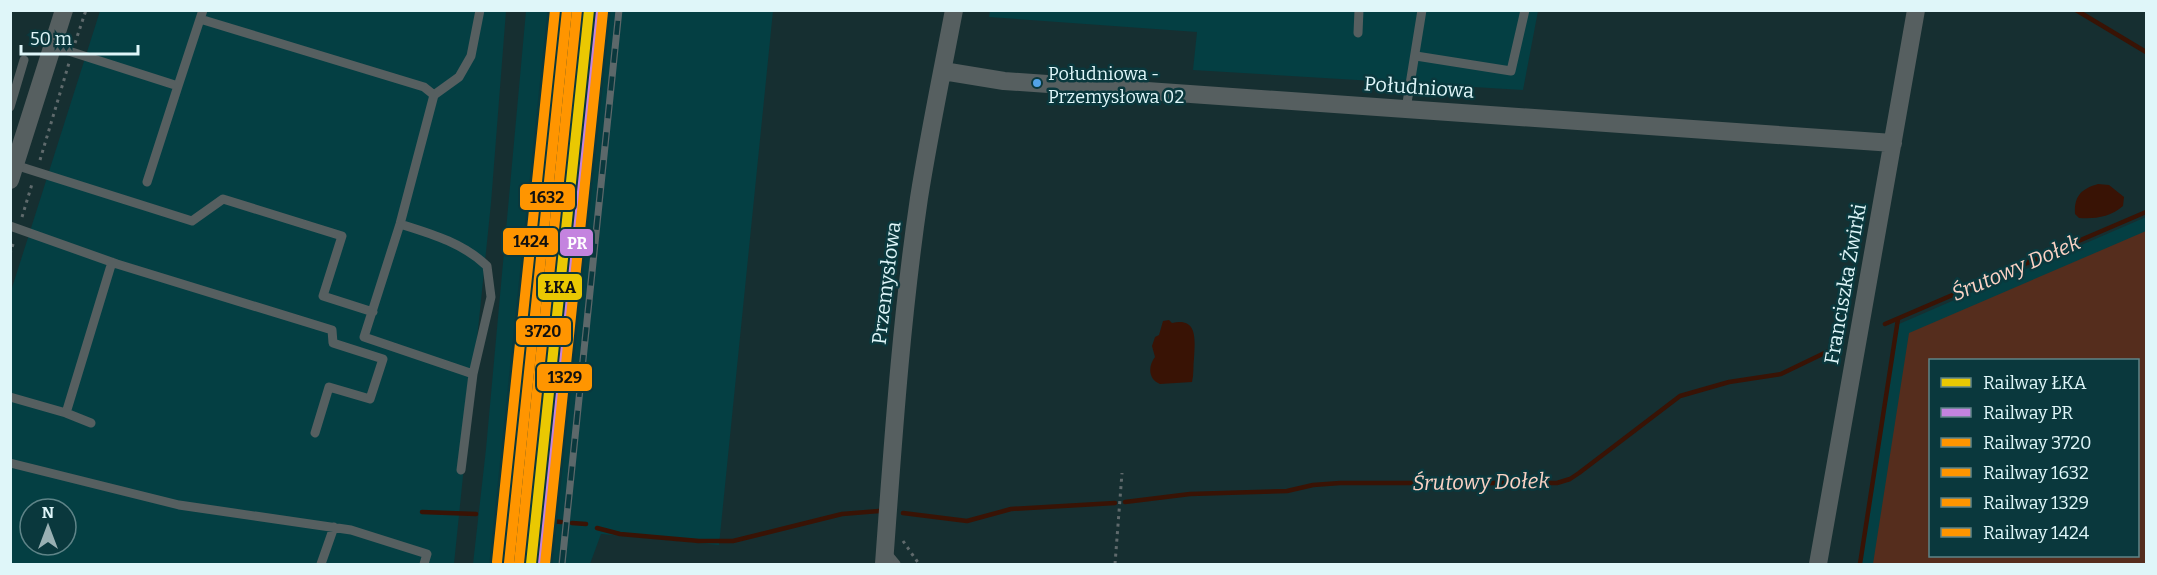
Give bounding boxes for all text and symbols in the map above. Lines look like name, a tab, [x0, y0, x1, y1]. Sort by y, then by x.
scale bar	[21, 18, 138, 56]
text: 50 m	[30, 28, 72, 50]
place label: Południowa - Przemysłowa 02	[1048, 63, 1184, 108]
street label: Południowa	[1363, 71, 1475, 103]
marker: Południowa - Przemysłowa 02	[1031, 77, 1043, 89]
line badge: 1632	[519, 183, 576, 211]
text: 1632	[530, 188, 564, 207]
street label: Franciszka Żwirki	[1819, 202, 1871, 366]
street label: Przemysłowa	[867, 220, 905, 346]
line badge: 1424	[502, 227, 559, 256]
line badge: PR	[559, 228, 594, 257]
water label: Śrutowy Dołek	[1948, 229, 2085, 307]
text: 1424	[513, 232, 549, 251]
text: PR	[567, 234, 587, 253]
line badge: ŁKA	[537, 273, 583, 301]
text: ŁKA	[544, 278, 577, 297]
line badge: 3720	[515, 317, 572, 346]
text: 3720	[525, 322, 561, 341]
legend	[1929, 359, 2139, 557]
line badge: 1329	[536, 363, 593, 392]
text: 1329	[548, 368, 582, 387]
text: Railway ŁKA	[1983, 372, 2087, 394]
text: Railway PR	[1983, 402, 2073, 424]
text: Railway 3720	[1983, 432, 2092, 454]
text: Railway 1632	[1983, 462, 2089, 484]
water label: Śrutowy Dołek	[1412, 468, 1551, 496]
text: Railway 1329	[1983, 492, 2089, 514]
north arrow	[18, 497, 78, 557]
text: N	[42, 503, 54, 522]
text: Railway 1424	[1983, 522, 2090, 544]

